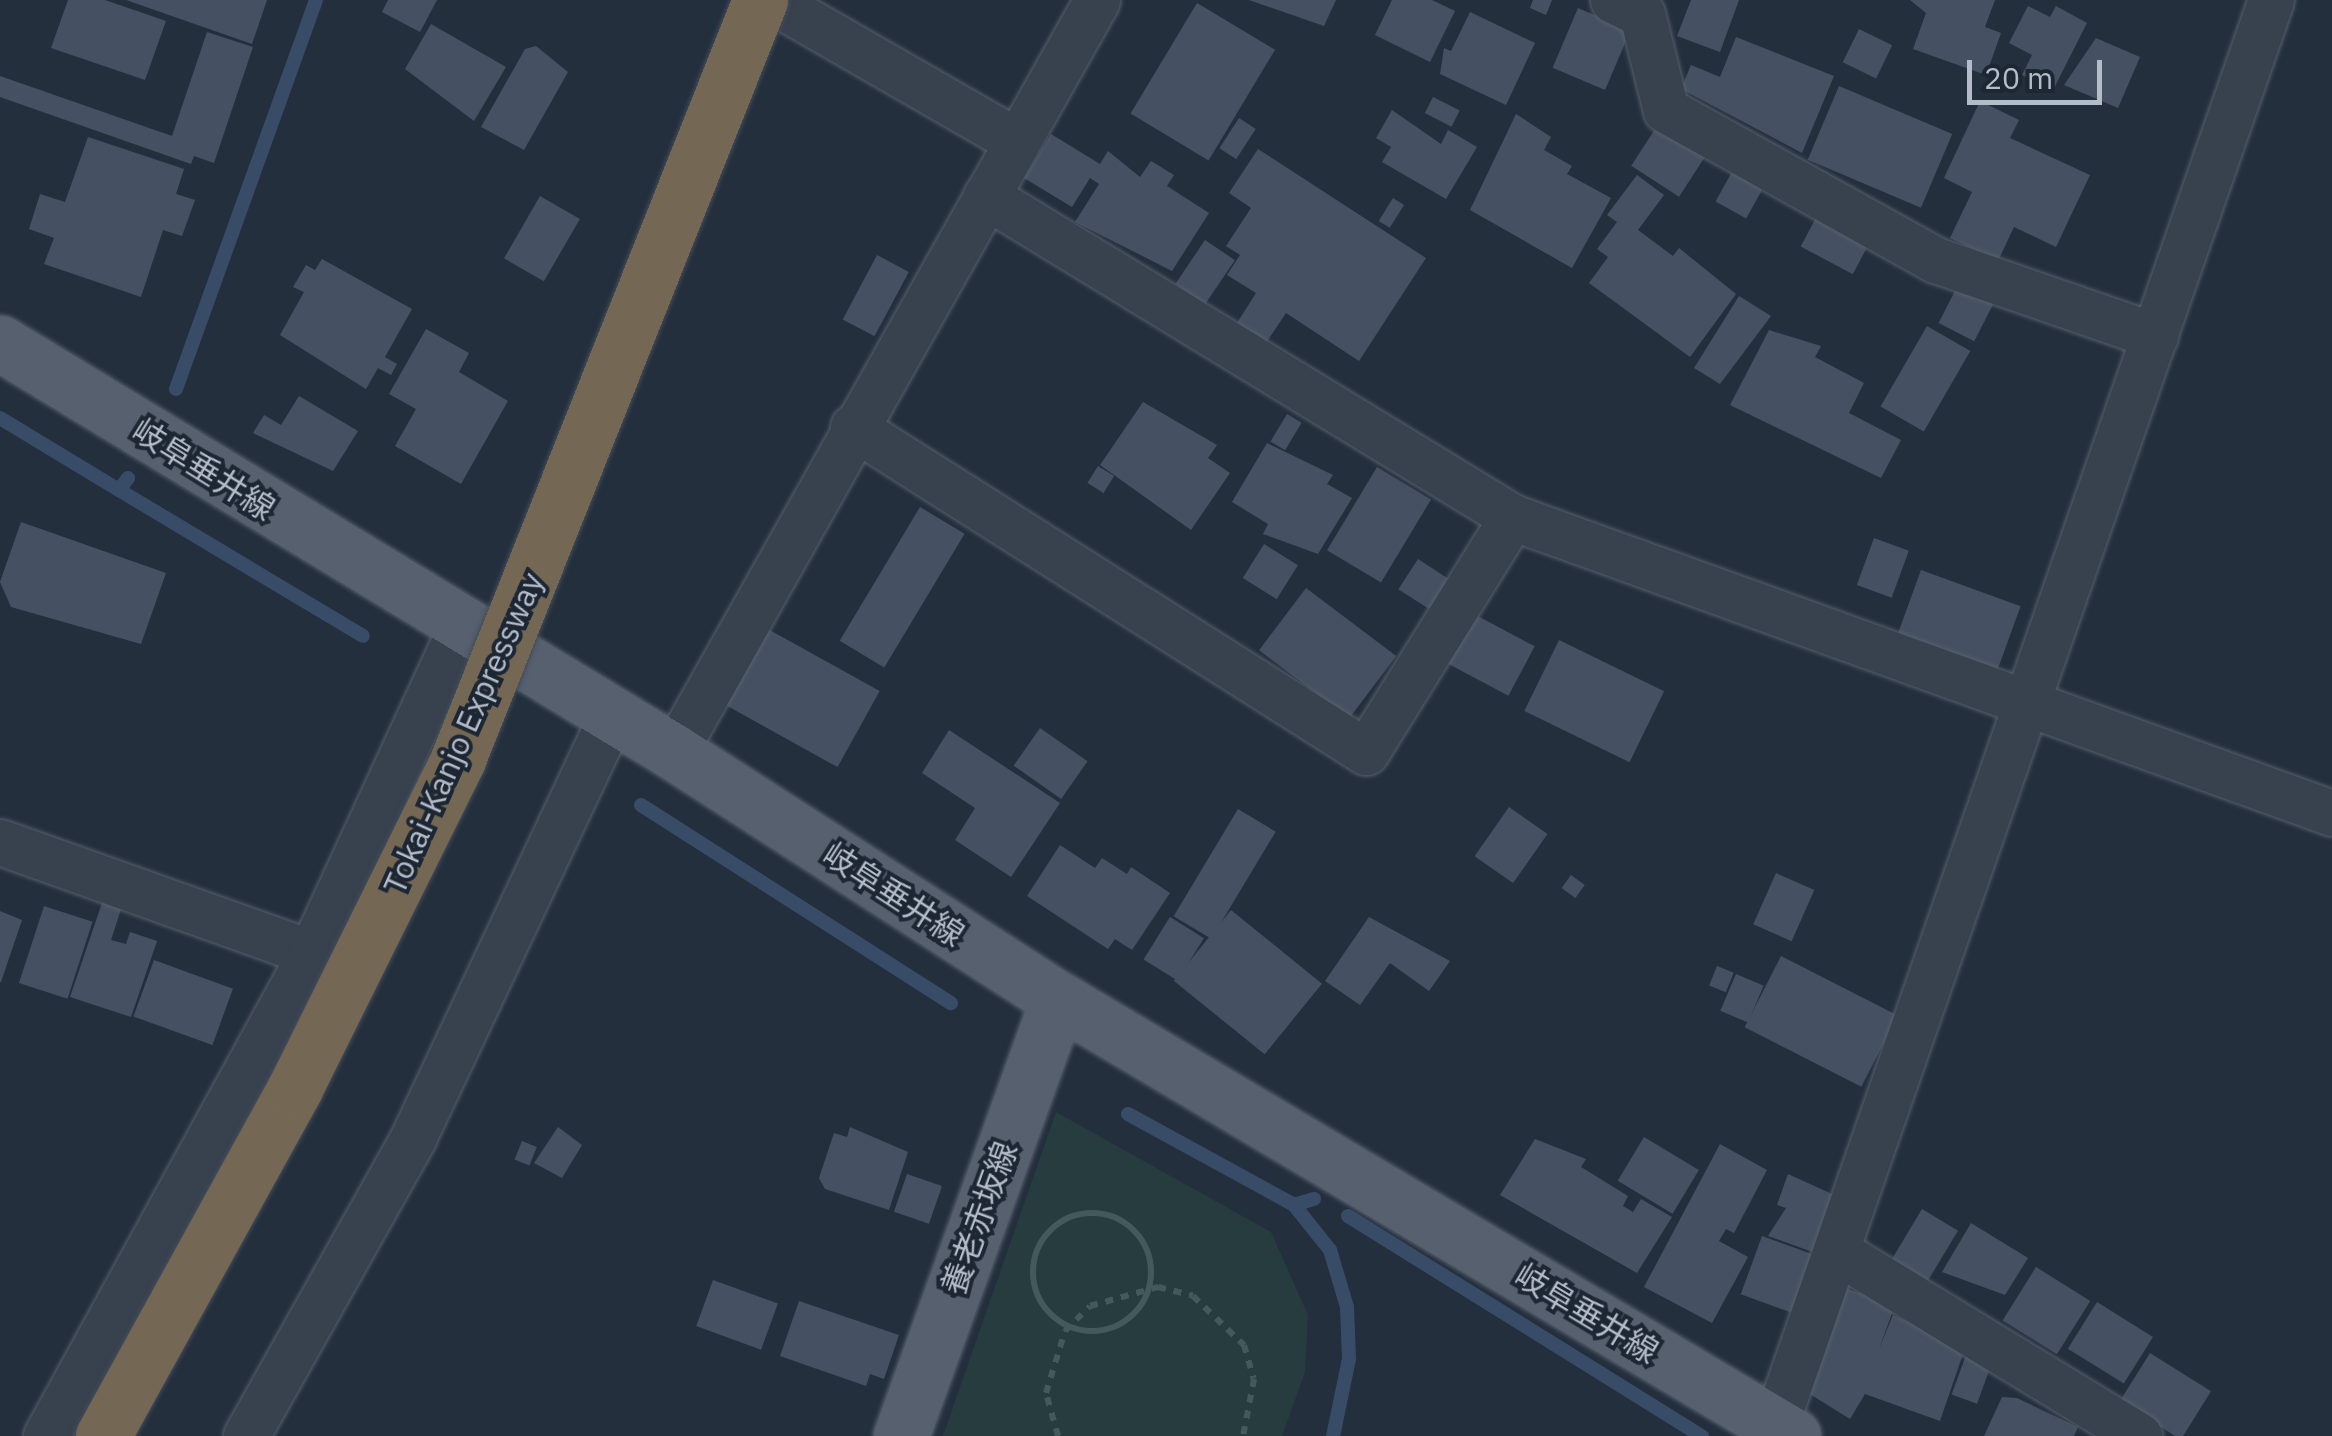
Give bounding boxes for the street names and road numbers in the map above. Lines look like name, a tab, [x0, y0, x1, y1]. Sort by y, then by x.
street label: 岐阜垂井線	[126, 410, 282, 528]
street label: Tokai-Kanjo Expressway	[375, 566, 551, 900]
street label: 岐阜垂井線	[816, 834, 972, 954]
street label: 養老赤坂線	[934, 1136, 1024, 1300]
street label: 岐阜垂井線	[1509, 1255, 1665, 1371]

